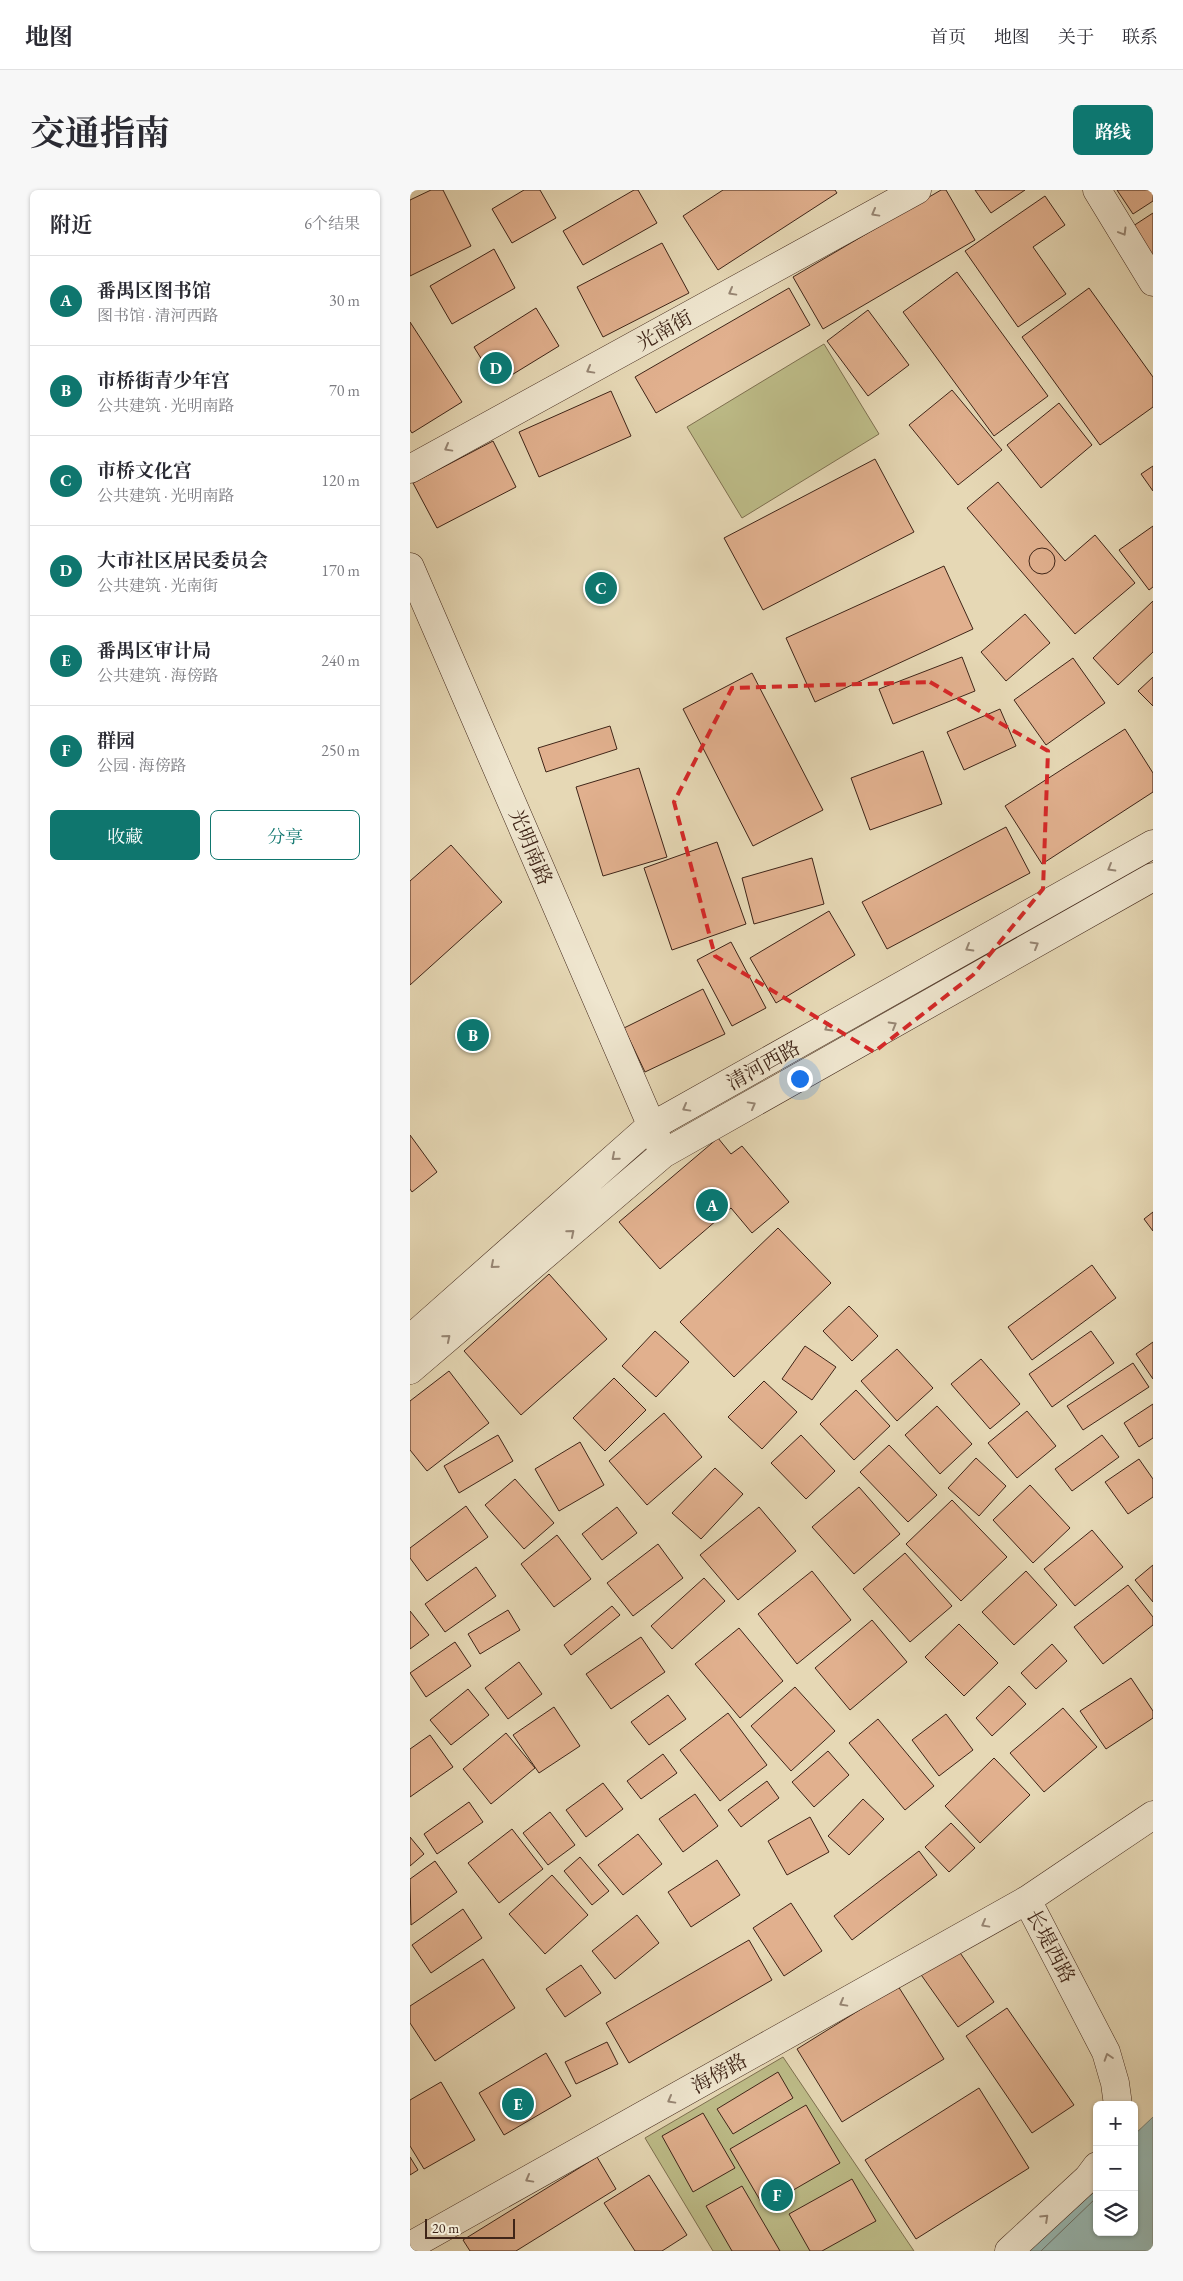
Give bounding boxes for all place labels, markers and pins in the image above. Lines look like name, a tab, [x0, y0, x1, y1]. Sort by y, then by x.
pin: D	[480, 349, 512, 387]
pin: C	[585, 569, 617, 607]
pin: B	[457, 1016, 489, 1054]
pin: A	[696, 1186, 728, 1224]
pin: E	[502, 2085, 534, 2123]
pin: F	[761, 2176, 793, 2214]

